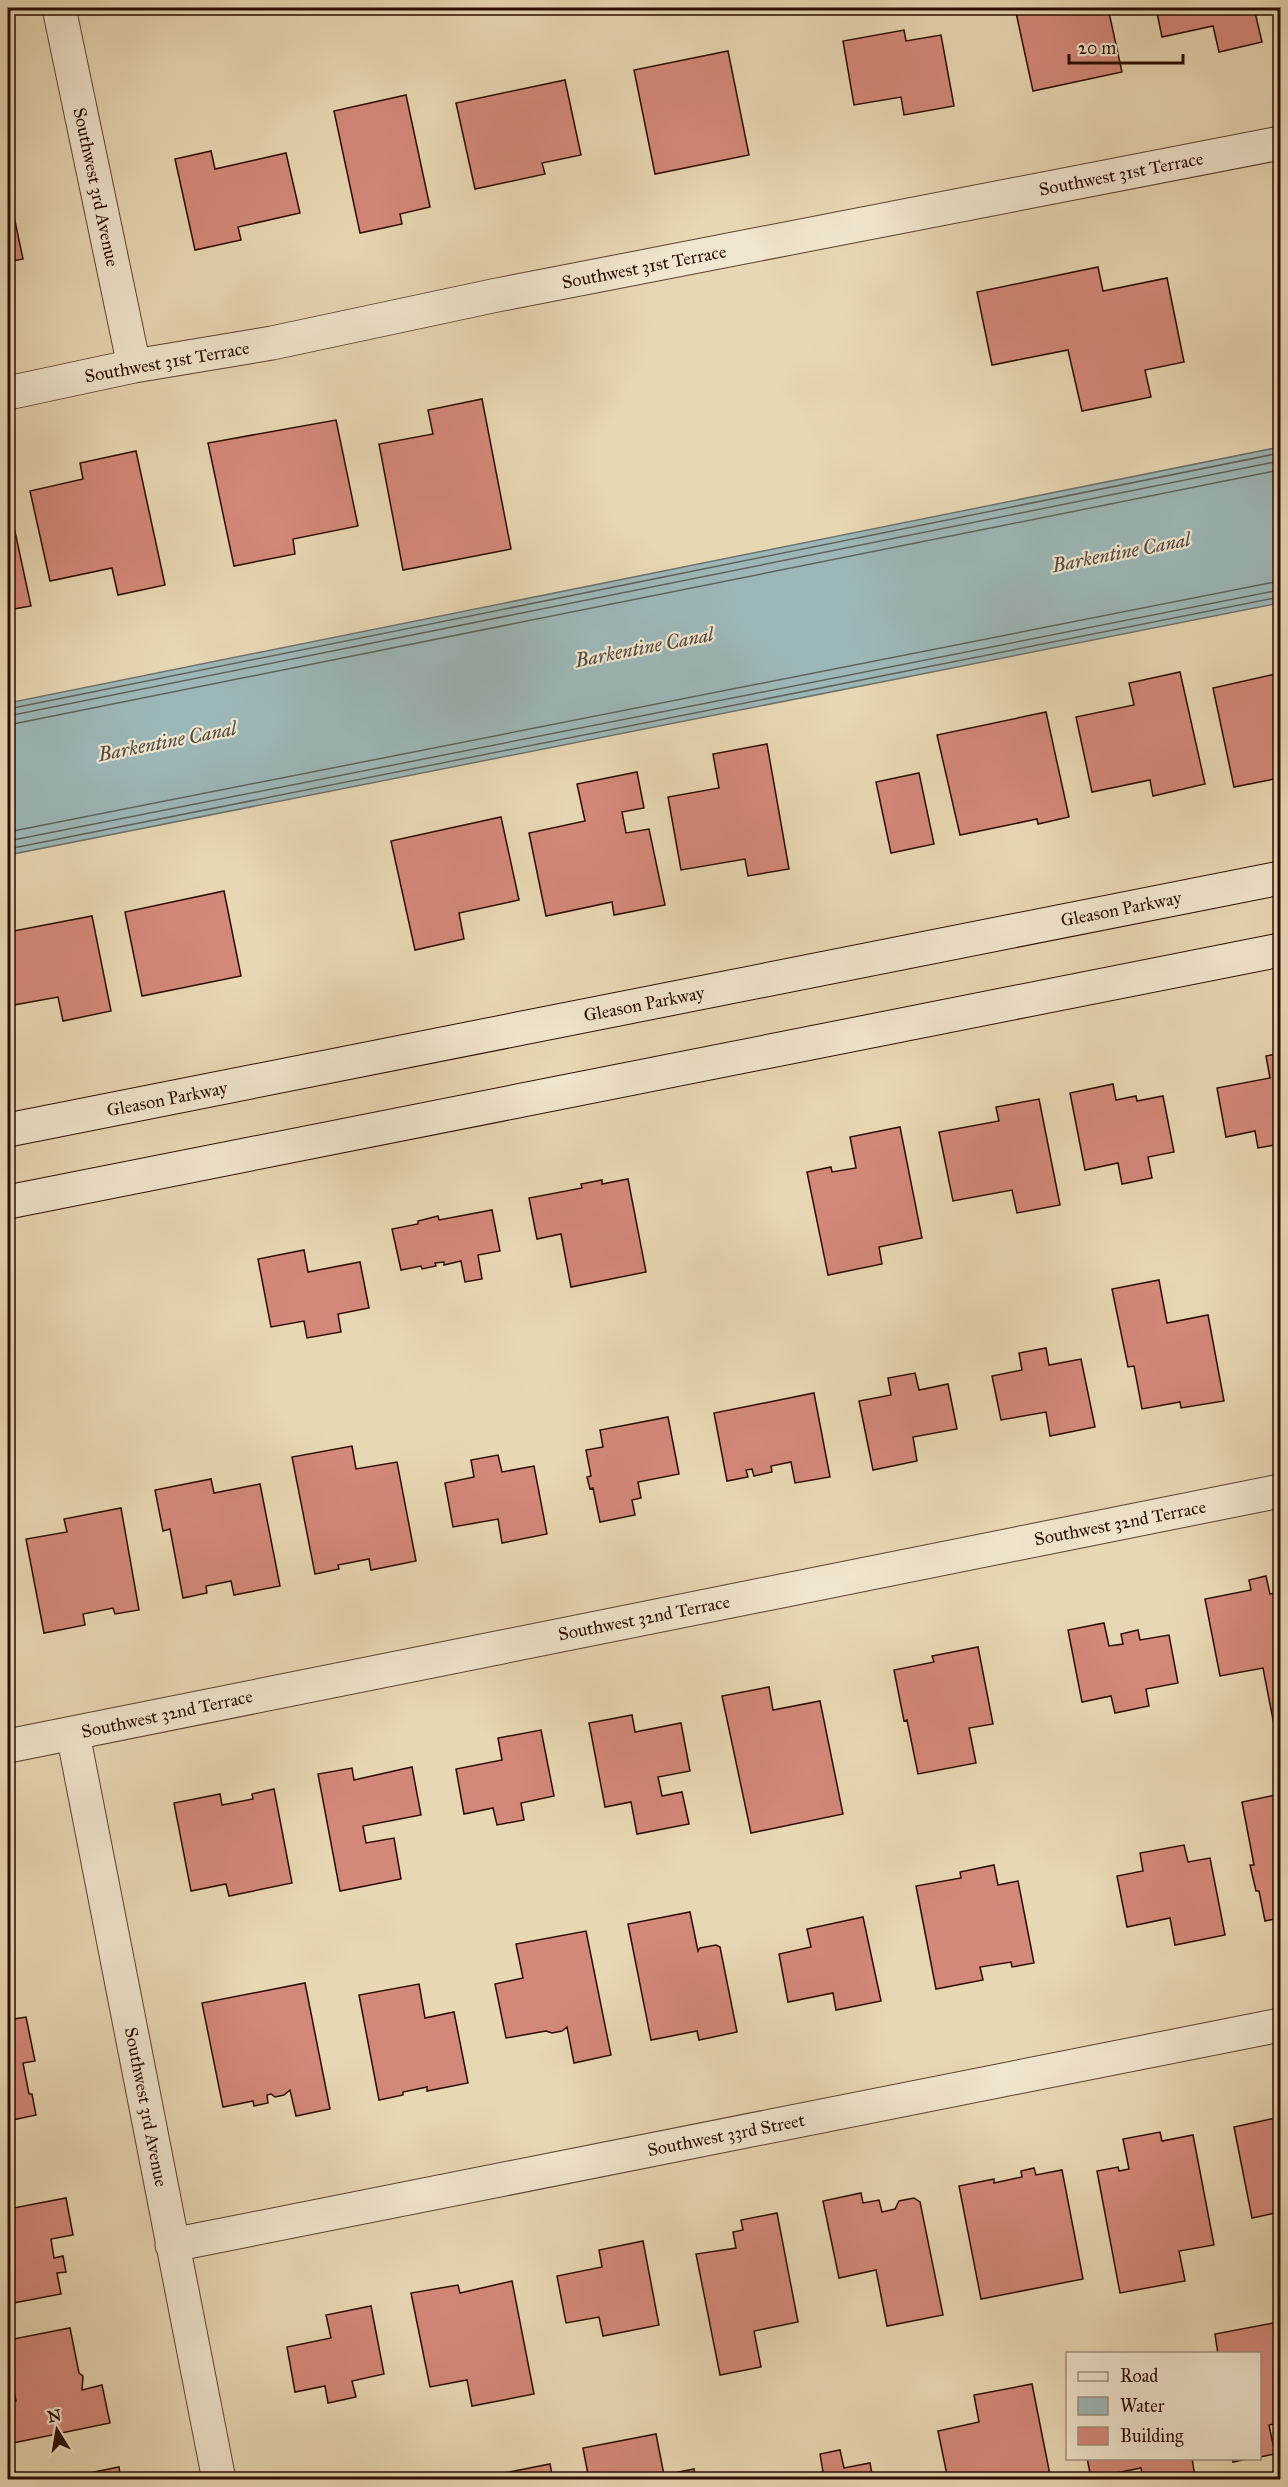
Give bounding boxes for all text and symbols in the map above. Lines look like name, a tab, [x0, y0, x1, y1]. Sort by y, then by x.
scale bar	[1069, 27, 1183, 65]
text: 20 m	[1078, 37, 1116, 59]
street label: Southwest 3rd Avenue	[68, 105, 124, 269]
street label: Southwest 31st Terrace	[1037, 147, 1205, 201]
street label: Southwest 31st Terrace	[560, 240, 728, 294]
street label: Southwest 31st Terrace	[83, 337, 251, 387]
water label: Barkentine Canal	[1049, 527, 1194, 577]
water label: Barkentine Canal	[572, 622, 717, 672]
water label: Barkentine Canal	[95, 716, 240, 766]
street label: Gleason Parkway	[1059, 886, 1184, 931]
street label: Gleason Parkway	[582, 981, 707, 1026]
street label: Gleason Parkway	[105, 1076, 230, 1121]
street label: Southwest 32nd Terrace	[1032, 1496, 1208, 1550]
street label: Southwest 32nd Terrace	[556, 1591, 732, 1645]
street label: Southwest 32nd Terrace	[79, 1685, 255, 1743]
street label: Southwest 3rd Avenue	[120, 2025, 172, 2189]
street label: Southwest 33rd Street	[645, 2109, 807, 2161]
legend	[1066, 2352, 1261, 2460]
text: Road	[1120, 2365, 1158, 2387]
text: Water	[1120, 2395, 1165, 2417]
north arrow	[27, 2400, 87, 2460]
text: N	[46, 2405, 63, 2426]
text: Building	[1120, 2425, 1184, 2448]

